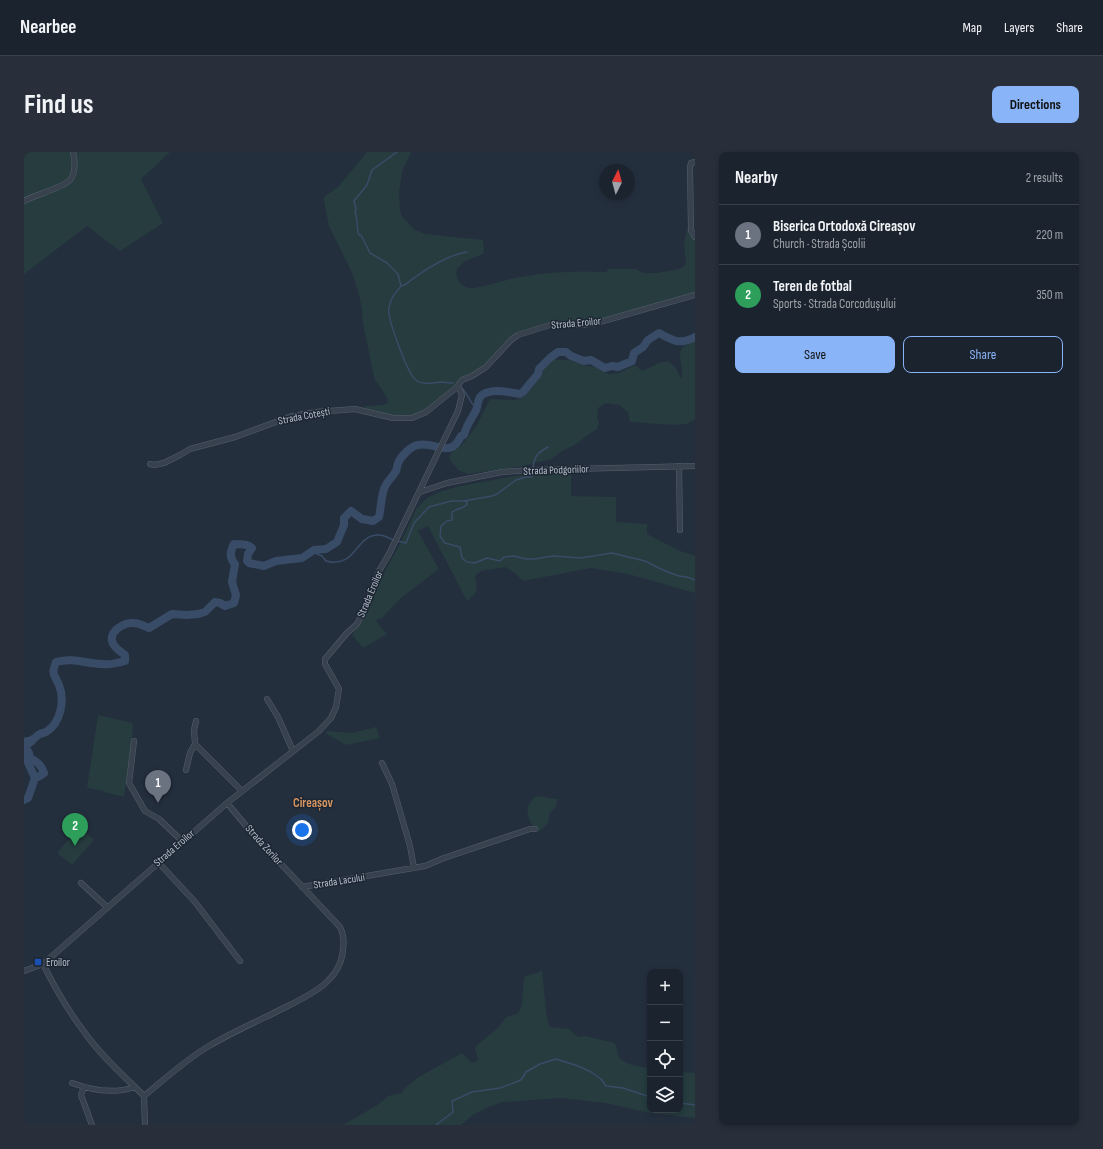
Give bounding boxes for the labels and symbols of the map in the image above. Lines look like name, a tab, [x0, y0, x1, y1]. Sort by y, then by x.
north arrow	[599, 164, 635, 200]
street label: Strada Eroilor	[551, 314, 601, 332]
street label: Strada Cotești	[277, 405, 331, 427]
street label: Strada Podgoriilor	[523, 462, 589, 478]
street label: Strada Eroilor	[354, 569, 386, 619]
pin: 1	[145, 770, 171, 803]
district label: Cireașov	[293, 795, 334, 811]
pin: 2	[62, 813, 88, 846]
your location	[292, 820, 312, 840]
street label: Strada Zorilor	[243, 822, 285, 868]
street label: Strada Eroilor	[151, 827, 197, 869]
street label: Strada Lacului	[312, 871, 366, 891]
place label: Eroilor	[46, 956, 70, 969]
marker: Eroilor	[33, 957, 43, 967]

